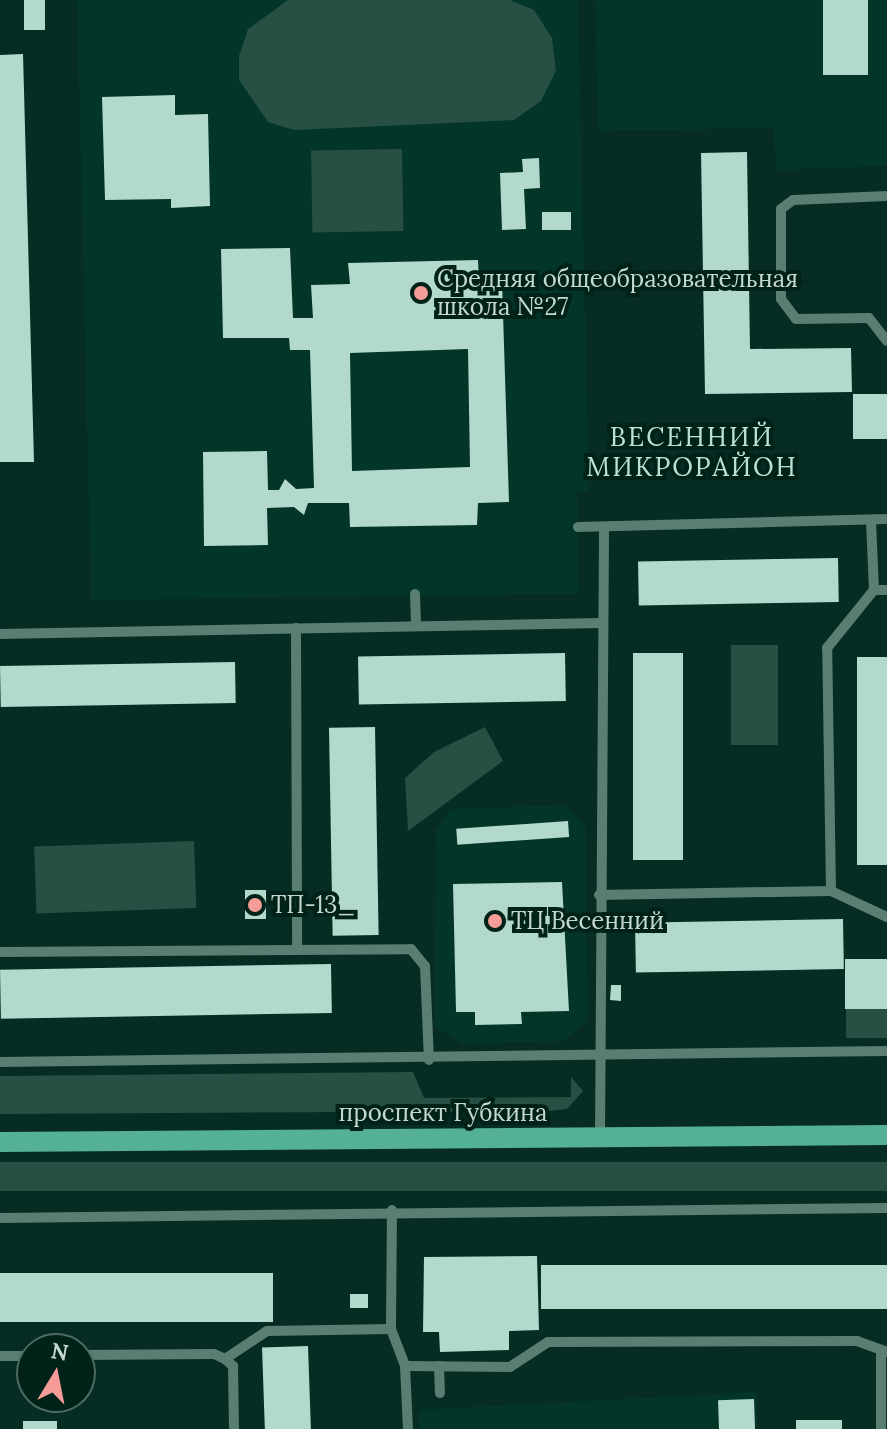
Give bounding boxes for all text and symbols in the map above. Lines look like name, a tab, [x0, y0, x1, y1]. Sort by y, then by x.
place label: Средняя общеобразовательная школа №27	[437, 265, 798, 321]
marker: Средняя общеобразовательная школа №27	[412, 284, 430, 302]
district label: ВЕСЕННИЙ МИКРОРАЙОН	[586, 421, 798, 482]
place label: ТП-13_	[271, 891, 355, 919]
marker: ТП-13_	[246, 896, 264, 914]
place label: ТЦ Весенний	[511, 907, 664, 935]
marker: ТЦ Весенний	[486, 912, 504, 930]
street label: проспект Губкина	[339, 1099, 547, 1127]
north arrow	[16, 1333, 96, 1413]
text: N	[49, 1336, 71, 1367]

